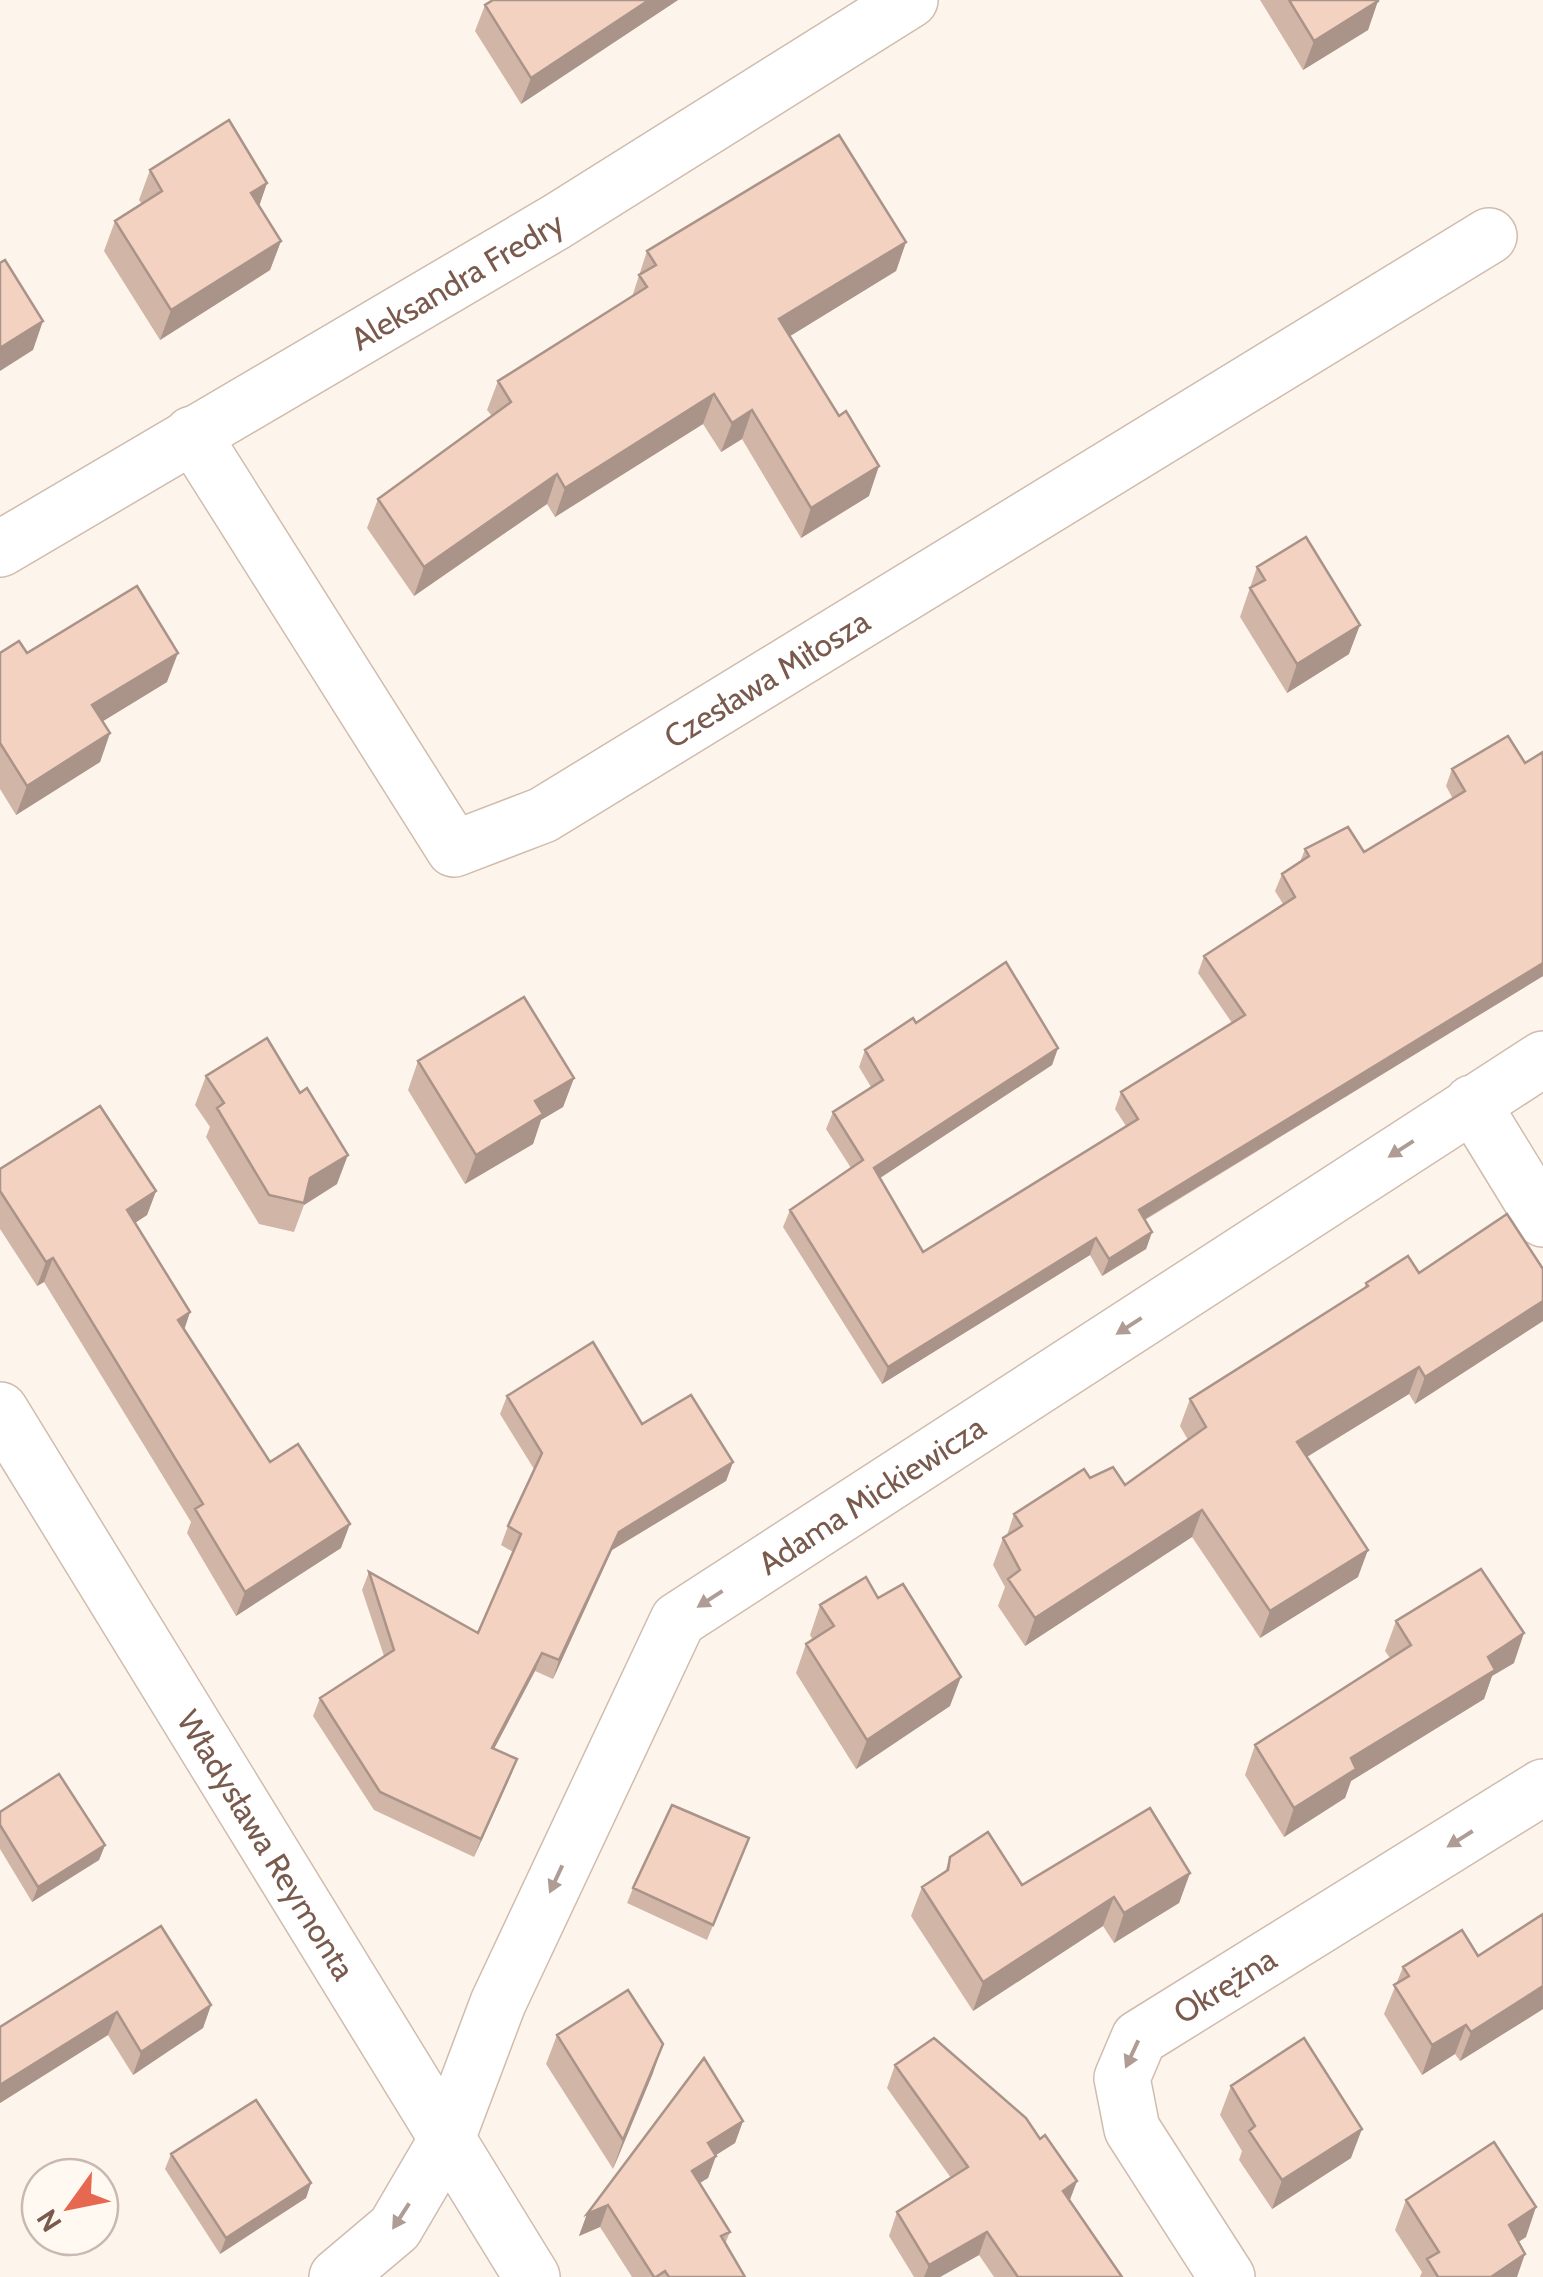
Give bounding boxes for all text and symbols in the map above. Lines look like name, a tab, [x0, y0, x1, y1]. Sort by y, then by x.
street label: Aleksandra Fredry	[344, 203, 570, 358]
street label: Czesława Miłosza	[657, 600, 877, 756]
one-way arrow	[1388, 1139, 1415, 1158]
one-way arrow	[1115, 1317, 1143, 1335]
street label: Adama Mickiewicza	[751, 1406, 993, 1582]
one-way arrow	[696, 1589, 724, 1607]
street label: Władysława Reymonta	[169, 1703, 364, 1987]
one-way arrow	[1446, 1829, 1474, 1847]
one-way arrow	[548, 1864, 564, 1894]
street label: Okrężna	[1166, 1938, 1284, 2031]
one-way arrow	[1124, 2039, 1141, 2068]
north arrow	[20, 2157, 120, 2257]
text: N	[29, 2203, 69, 2238]
one-way arrow	[392, 2203, 410, 2230]

